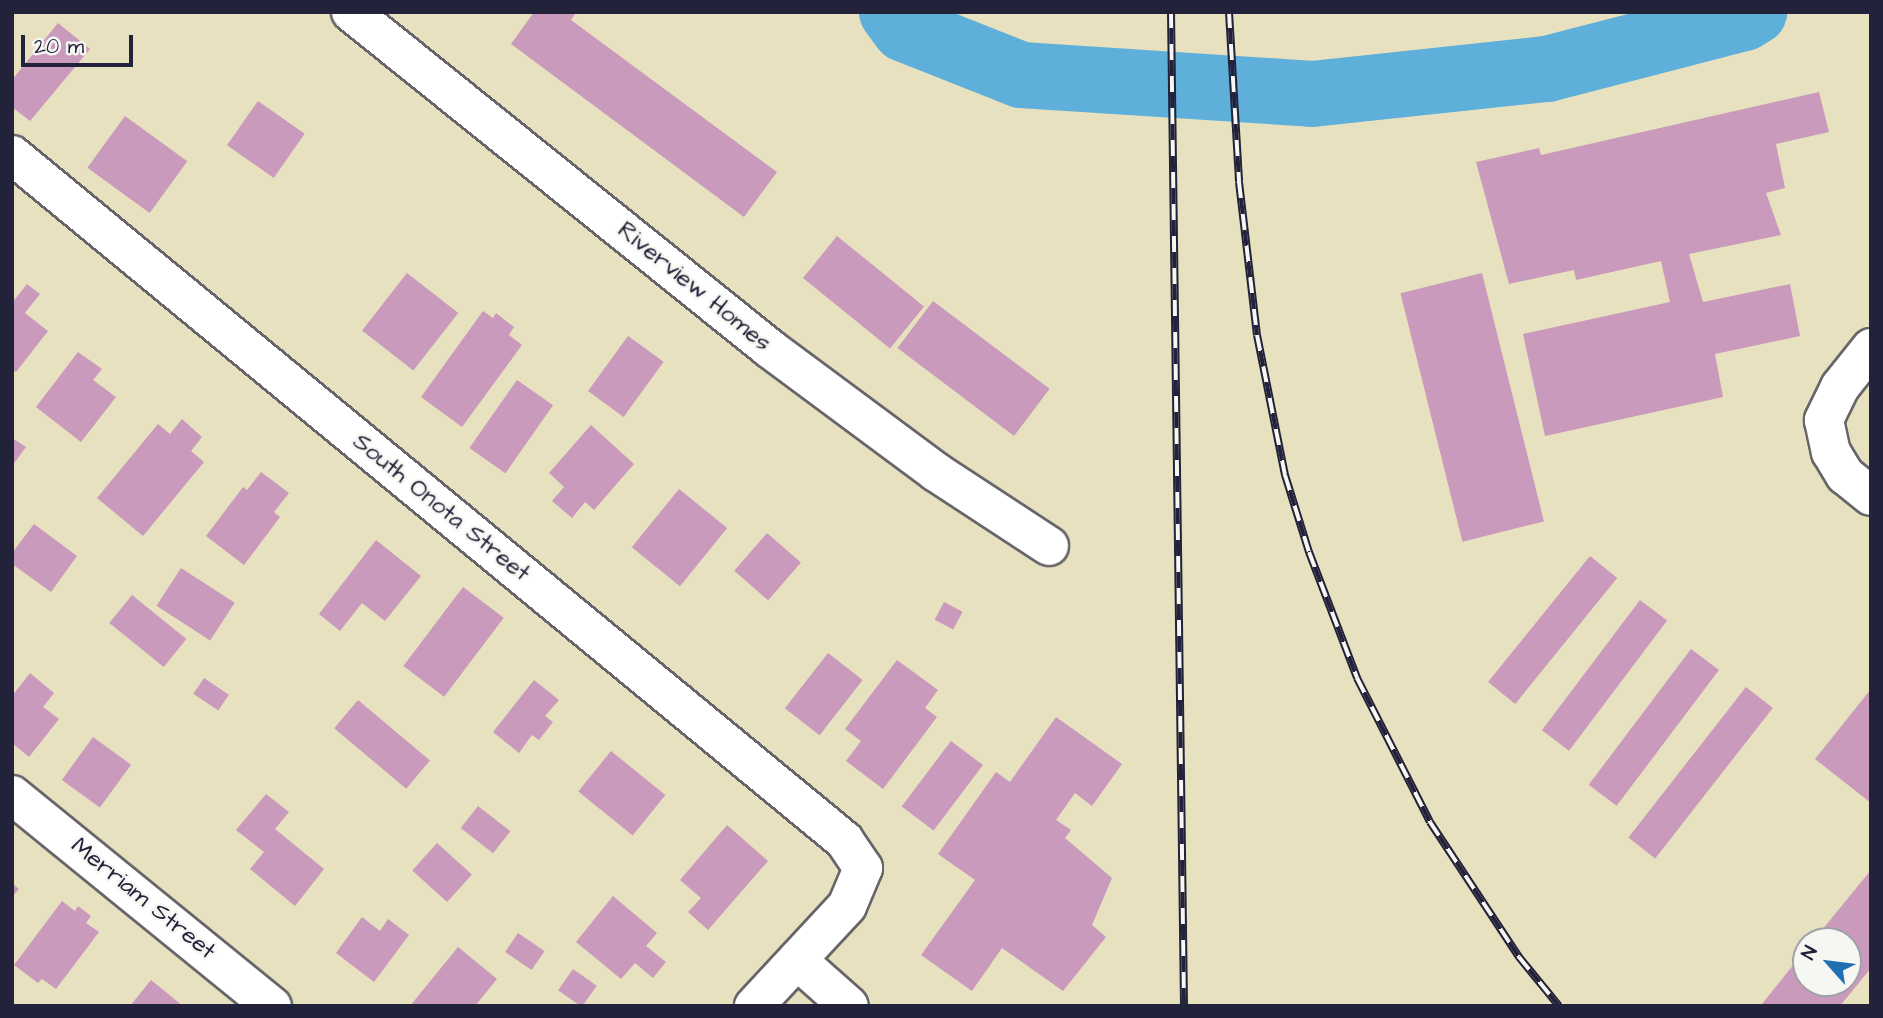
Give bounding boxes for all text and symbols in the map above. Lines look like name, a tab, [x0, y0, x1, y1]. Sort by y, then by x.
scale bar	[24, 21, 136, 65]
text: 20 m	[34, 32, 84, 61]
street label: Riverview Homes	[611, 216, 777, 358]
street label: South Onota Street	[347, 428, 535, 588]
street label: Merriam Street	[65, 832, 221, 966]
north arrow	[1792, 927, 1862, 997]
text: N	[1795, 941, 1824, 964]

